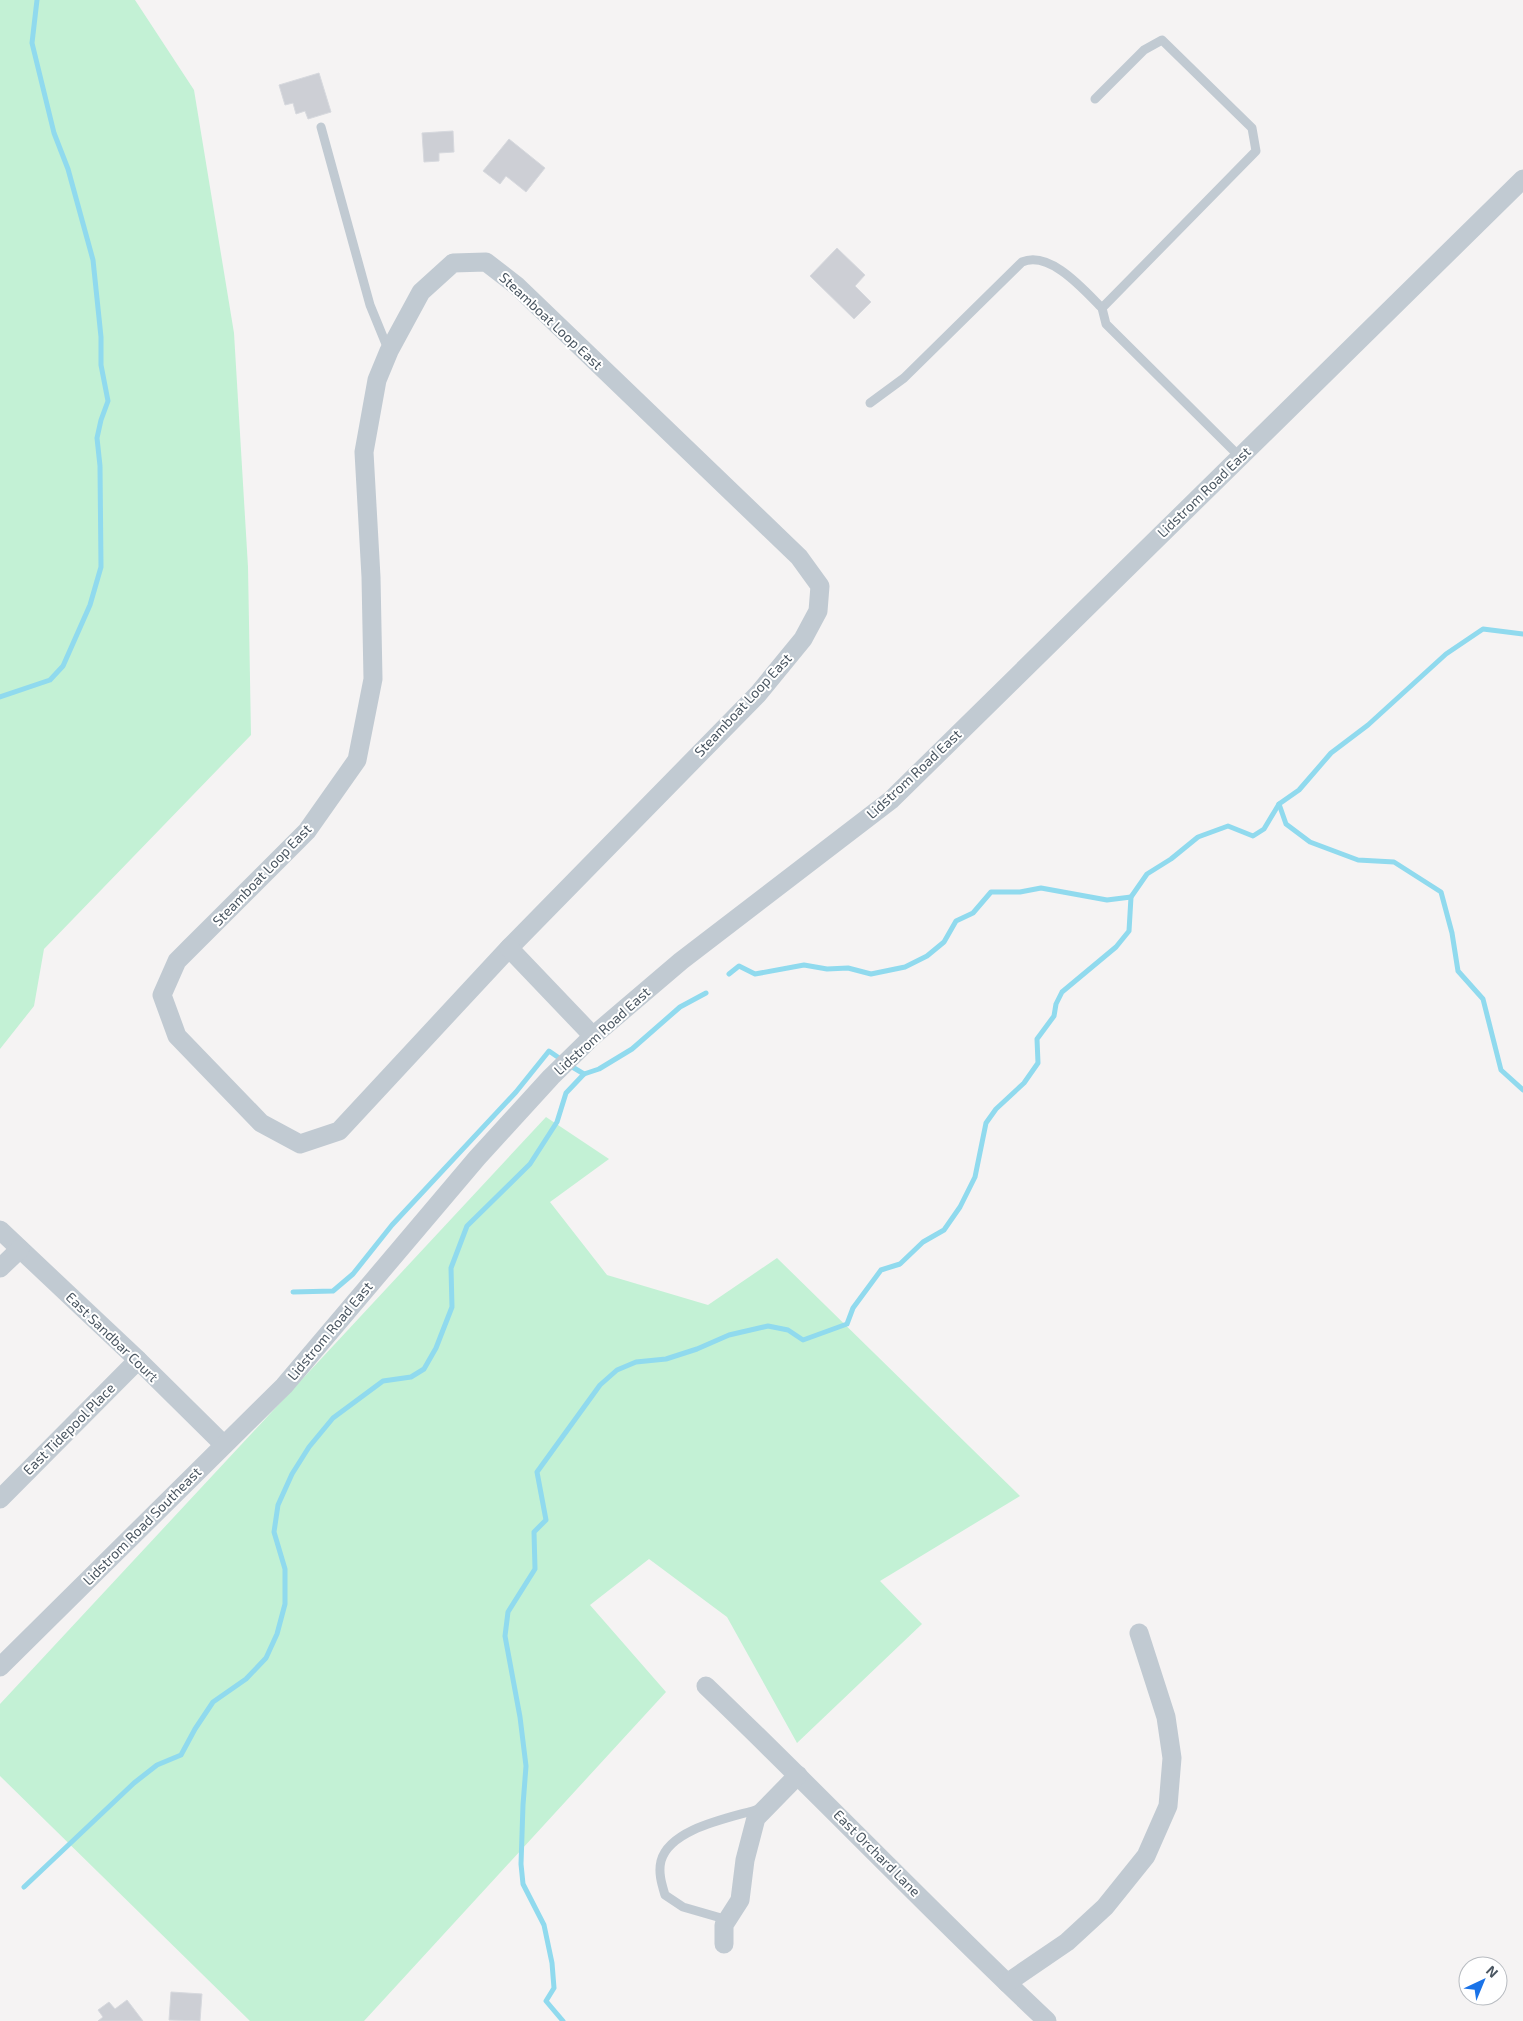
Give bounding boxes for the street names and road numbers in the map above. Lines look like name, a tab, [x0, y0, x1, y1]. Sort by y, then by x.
street label: Steamboat Loop East	[496, 268, 606, 373]
street label: Lidstrom Road East	[1153, 443, 1254, 541]
street label: Steamboat Loop East	[690, 650, 795, 760]
street label: Lidstrom Road East	[863, 725, 965, 822]
street label: Steamboat Loop East	[209, 820, 315, 929]
street label: Lidstrom Road East	[550, 983, 653, 1078]
street label: Lidstrom Road East	[283, 1278, 376, 1383]
street label: East Sandbar Court	[63, 1288, 162, 1385]
street label: East Tidepool Place	[19, 1379, 118, 1478]
street label: Lidstrom Road Southeast	[79, 1463, 204, 1588]
street label: East Orchard Lane	[830, 1806, 924, 1900]

